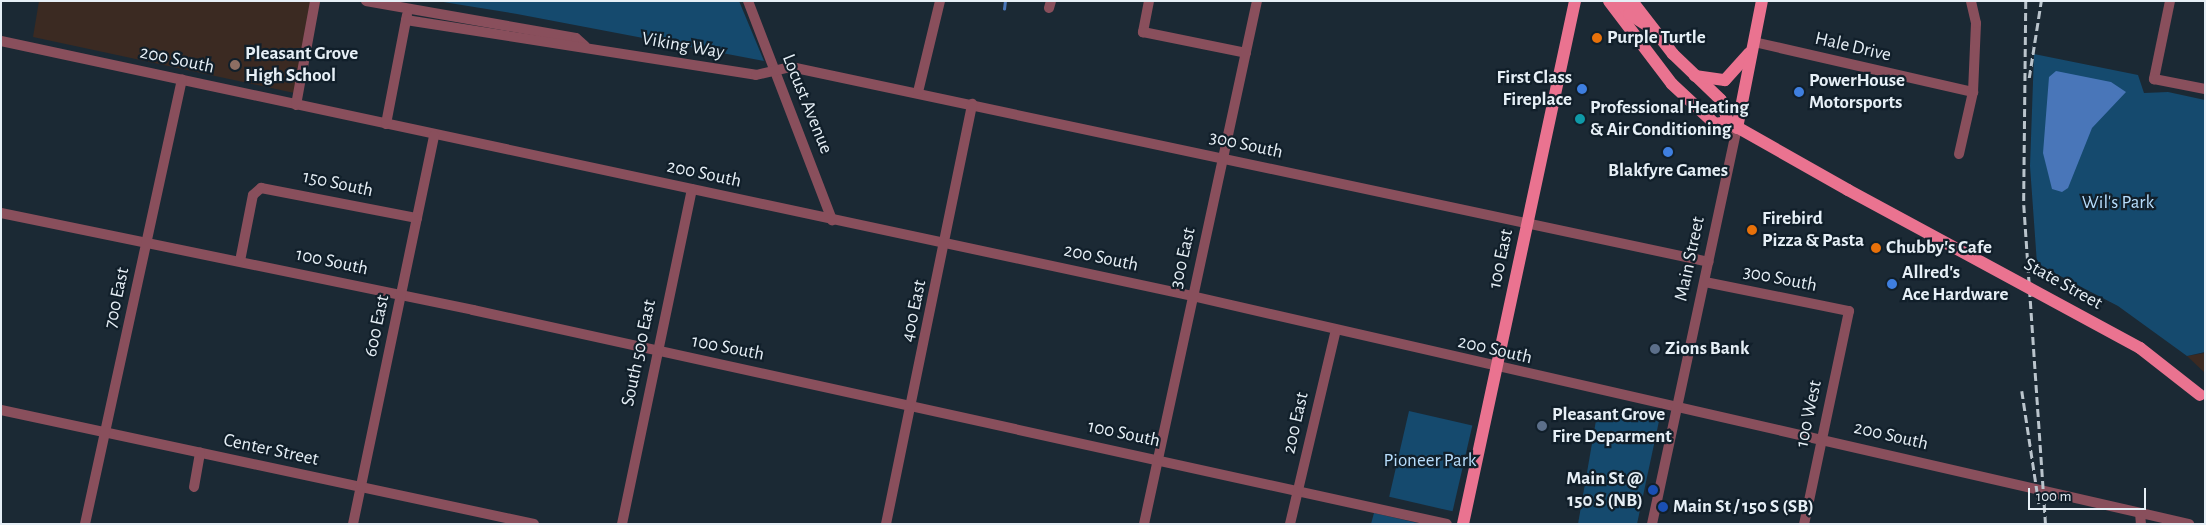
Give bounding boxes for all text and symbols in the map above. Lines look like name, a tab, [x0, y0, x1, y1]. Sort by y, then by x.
place label: Purple Turtle	[1607, 27, 1706, 49]
street label: Hale Drive	[1813, 27, 1893, 67]
street label: Viking Way	[640, 28, 726, 64]
marker: Purple Turtle	[1591, 32, 1603, 44]
street label: 200 South	[138, 41, 216, 79]
place label: Pleasant Grove High School	[245, 43, 358, 87]
street label: Locust Avenue	[777, 51, 837, 157]
marker: Pleasant Grove High School	[229, 59, 241, 71]
place label: First Class Fireplace	[1497, 67, 1572, 111]
place label: PowerHouse Motorsports	[1809, 70, 1905, 114]
marker: First Class Fireplace	[1576, 83, 1588, 95]
marker: PowerHouse Motorsports	[1793, 86, 1805, 98]
place label: Professional Heating & Air Conditioning	[1590, 97, 1749, 141]
marker: Professional Heating & Air Conditioning	[1574, 113, 1586, 125]
street label: 300 South	[1207, 126, 1285, 164]
marker: Blakfyre Games	[1662, 146, 1674, 158]
street label: 200 South	[665, 155, 743, 193]
place label: Blakfyre Games	[1608, 160, 1728, 182]
street label: 150 South	[301, 165, 375, 203]
park label: Wil's Park	[2082, 192, 2154, 214]
place label: Firebird Pizza & Pasta	[1762, 208, 1864, 252]
street label: Main Street	[1670, 215, 1710, 303]
marker: Firebird Pizza & Pasta	[1746, 224, 1758, 236]
street label: 300 East	[1165, 225, 1201, 291]
street label: 100 East	[1484, 227, 1518, 291]
place label: Chubby's Cafe	[1886, 237, 1992, 259]
street label: 200 South	[1062, 239, 1140, 277]
marker: Chubby's Cafe	[1870, 242, 1882, 254]
street label: 100 South	[294, 243, 370, 281]
street label: State Street	[2020, 253, 2106, 315]
street label: 300 South	[1741, 261, 1819, 297]
place label: Allred's Ace Hardware	[1902, 262, 2008, 306]
street label: 700 East	[99, 265, 135, 331]
street label: 400 East	[896, 278, 932, 344]
marker: Allred's Ace Hardware	[1886, 278, 1898, 290]
street label: 600 East	[359, 293, 395, 359]
street label: South 500 East	[617, 298, 661, 408]
street label: 100 South	[690, 330, 766, 366]
street label: 200 South	[1456, 330, 1534, 370]
place label: Zions Bank	[1665, 338, 1749, 360]
marker: Zions Bank	[1649, 343, 1661, 355]
street label: 100 West	[1791, 379, 1827, 449]
street label: 200 East	[1278, 390, 1314, 456]
place label: Pleasant Grove Fire Deparment	[1552, 404, 1672, 448]
street label: 100 South	[1086, 415, 1162, 453]
street label: 200 South	[1852, 416, 1930, 456]
marker: Pleasant Grove Fire Deparment	[1536, 420, 1548, 432]
street label: Center Street	[221, 429, 321, 471]
park label: Pioneer Park	[1383, 450, 1477, 472]
place label: Main St @ 150 S (NB)	[1566, 468, 1643, 512]
scale bar	[2031, 478, 2148, 510]
marker: Main St @ 150 S (NB)	[1647, 484, 1659, 496]
text: 100 m	[2036, 489, 2071, 504]
place label: Main St / 150 S (SB)	[1673, 496, 1814, 518]
marker: Main St / 150 S (SB)	[1657, 501, 1669, 513]

